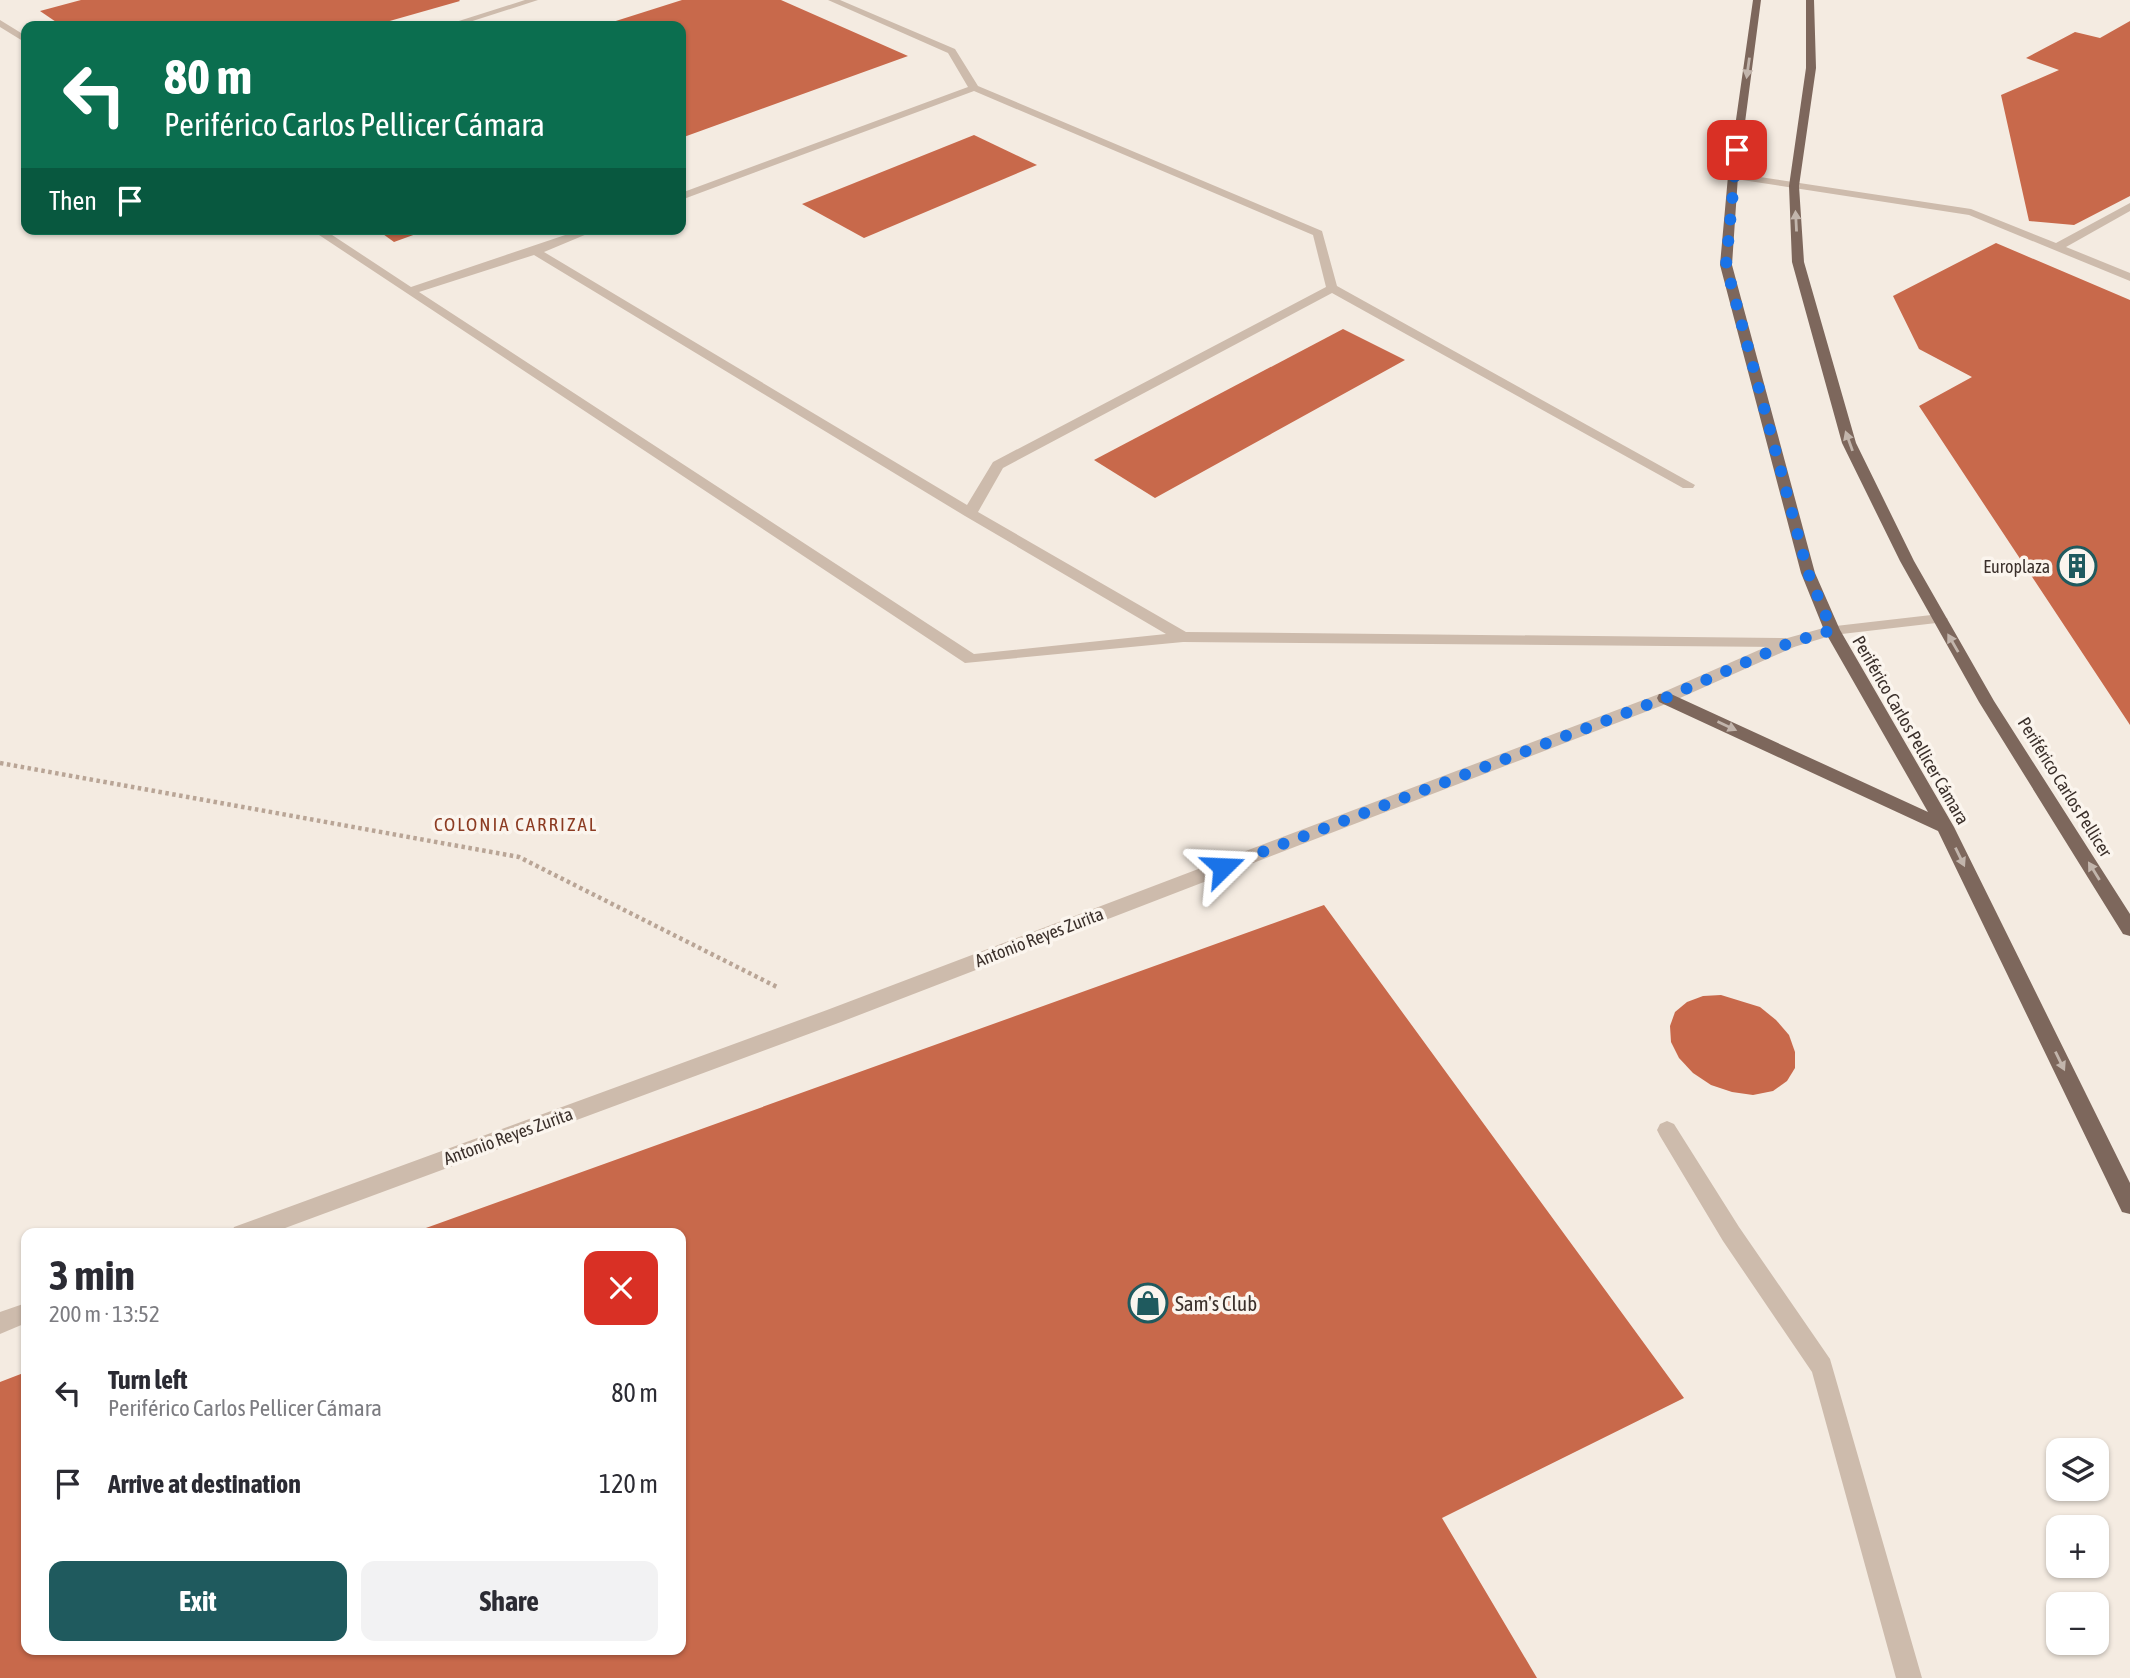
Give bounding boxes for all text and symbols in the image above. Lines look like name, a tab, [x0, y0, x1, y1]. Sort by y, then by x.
text: 80 m	[164, 48, 252, 104]
icon: left	[49, 49, 140, 140]
one-way arrow	[1743, 57, 1754, 79]
text: Periférico Carlos Pellicer Cámara	[164, 106, 545, 143]
pin	[1707, 120, 1767, 180]
icon: arrive	[1718, 131, 1756, 169]
icon: arrive	[111, 182, 149, 220]
text: Then	[49, 186, 97, 216]
one-way arrow	[1790, 209, 1801, 231]
one-way arrow	[1843, 430, 1854, 451]
building icon: Europlaza	[2056, 545, 2098, 587]
place label: Europlaza	[1983, 556, 2050, 577]
street label: Periférico Carlos Pellicer Cámara	[1848, 632, 1974, 828]
one-way arrow	[1947, 633, 1959, 653]
street label: Periférico Carlos Pellicer	[2014, 713, 2117, 861]
one-way arrow	[1717, 720, 1737, 732]
district label: COLONIA CARRIZAL	[434, 813, 598, 835]
position arrow	[1186, 830, 1260, 904]
one-way arrow	[1954, 847, 1965, 867]
one-way arrow	[2087, 862, 2100, 881]
street label: Antonio Reyes Zurita	[972, 903, 1106, 971]
one-way arrow	[2054, 1051, 2065, 1071]
street label: Antonio Reyes Zurita	[441, 1103, 575, 1169]
text: 3 min	[49, 1251, 135, 1299]
button: close	[584, 1251, 658, 1325]
shop icon: Sam's Club	[1127, 1282, 1169, 1324]
place label: Sam's Club	[1175, 1291, 1257, 1315]
text: 200 m · 13:52	[49, 1301, 160, 1327]
text: Turn left	[108, 1365, 188, 1395]
icon: left	[49, 1374, 87, 1412]
text: 80 m	[611, 1378, 658, 1408]
text: Periférico Carlos Pellicer Cámara	[108, 1395, 382, 1421]
map controls	[2046, 1438, 2109, 1655]
button: layers	[2046, 1438, 2109, 1501]
icon: arrive	[49, 1465, 87, 1503]
text: Arrive at destination	[108, 1469, 301, 1499]
text: 120 m	[599, 1469, 658, 1499]
button: +	[2046, 1515, 2109, 1578]
button: Exit	[49, 1561, 347, 1641]
button: Share	[361, 1561, 658, 1641]
button: −	[2046, 1592, 2109, 1655]

